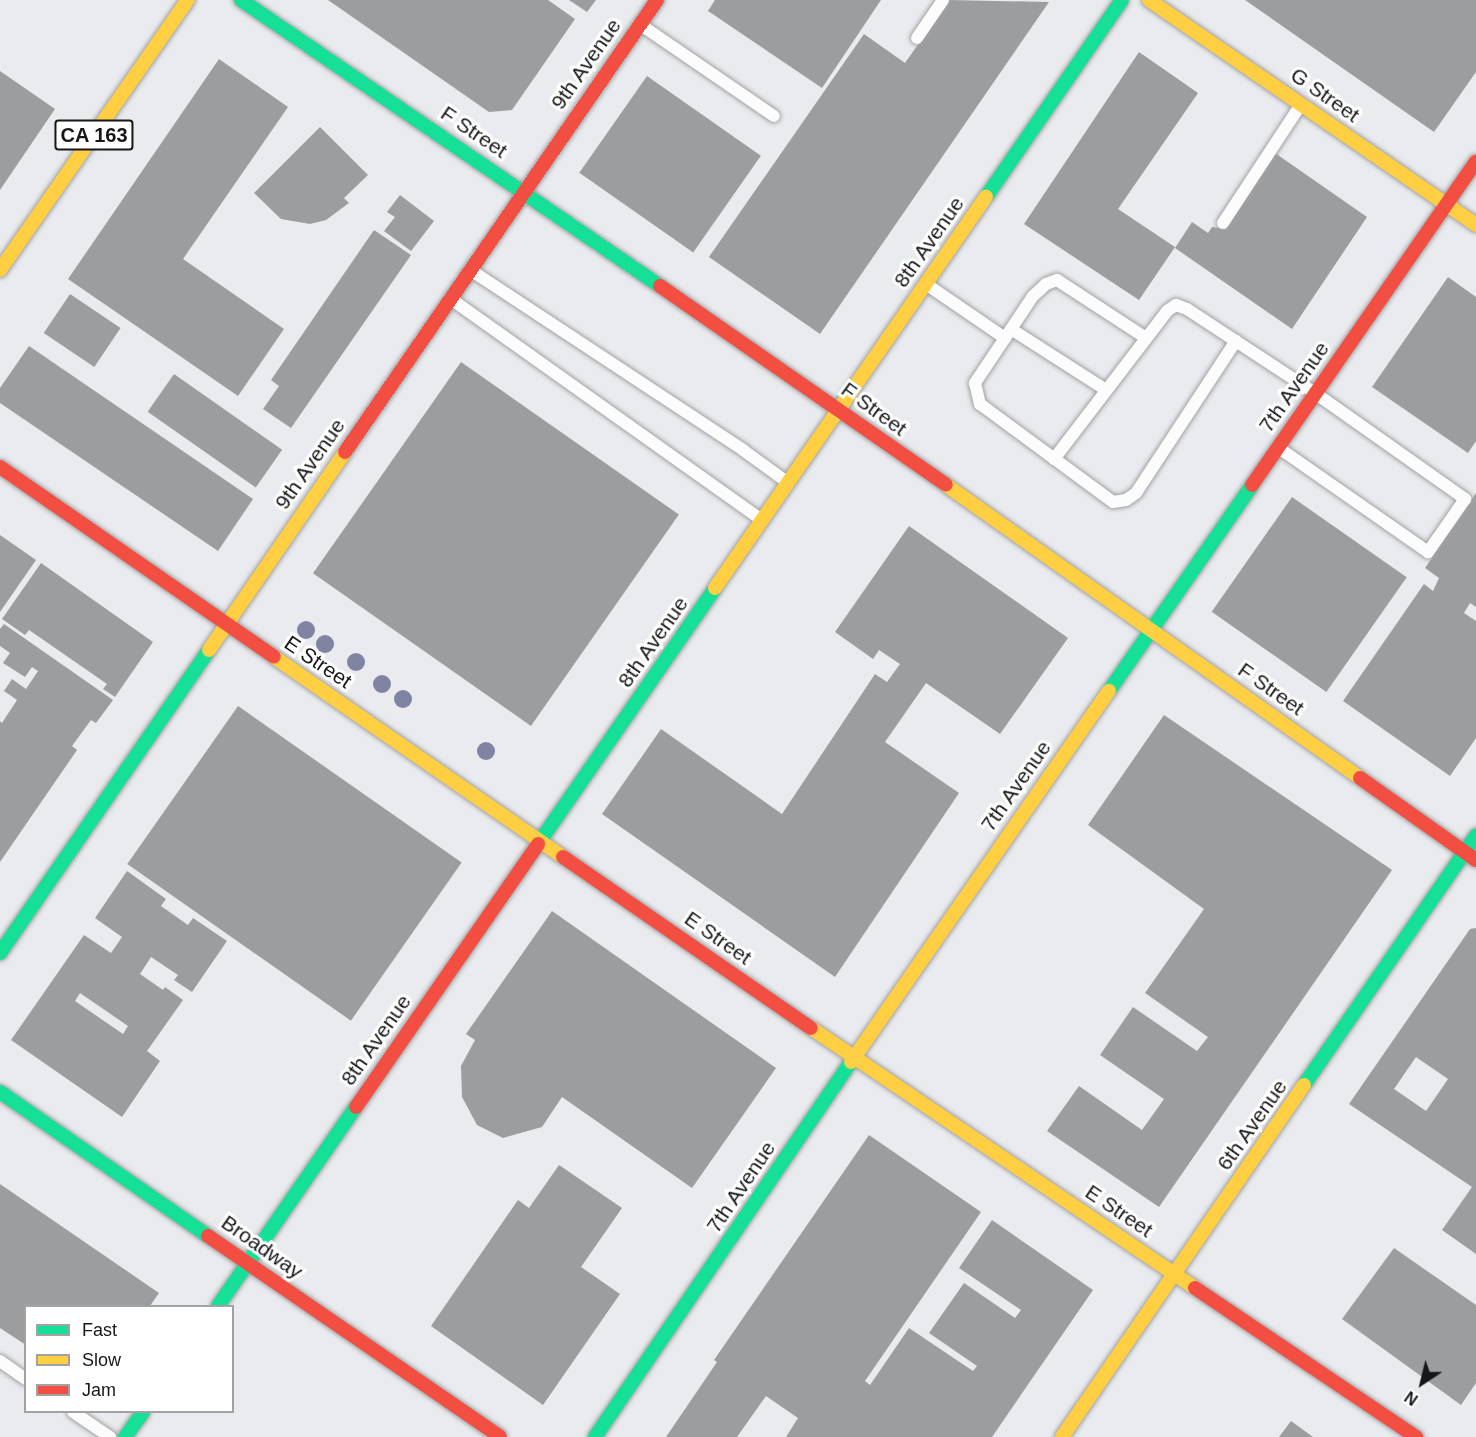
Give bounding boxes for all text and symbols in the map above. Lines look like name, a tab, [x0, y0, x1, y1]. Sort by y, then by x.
street label: 9th Avenue	[545, 13, 627, 115]
street label: G Street	[1286, 62, 1364, 128]
street label: F Street	[436, 101, 512, 163]
road number: CA 163	[54, 118, 134, 152]
street label: 8th Avenue	[888, 191, 970, 293]
street label: 7th Avenue	[1253, 336, 1335, 438]
street label: F Street	[836, 377, 912, 441]
street label: 9th Avenue	[269, 413, 351, 515]
street label: 8th Avenue	[612, 591, 694, 693]
street label: E Street	[280, 630, 356, 694]
street label: F Street	[1233, 657, 1309, 721]
street label: 7th Avenue	[975, 735, 1057, 837]
street label: E Street	[680, 906, 756, 970]
street label: 8th Avenue	[335, 989, 417, 1091]
street label: 6th Avenue	[1211, 1074, 1293, 1176]
street label: 7th Avenue	[701, 1136, 781, 1238]
street label: E Street	[1081, 1179, 1157, 1243]
street label: Broadway	[217, 1210, 307, 1284]
legend	[24, 1305, 234, 1413]
text: Fast	[82, 1320, 117, 1340]
text: Slow	[82, 1350, 121, 1370]
north arrow	[1392, 1353, 1452, 1413]
text: Jam	[82, 1380, 116, 1400]
text: N	[1402, 1388, 1421, 1408]

